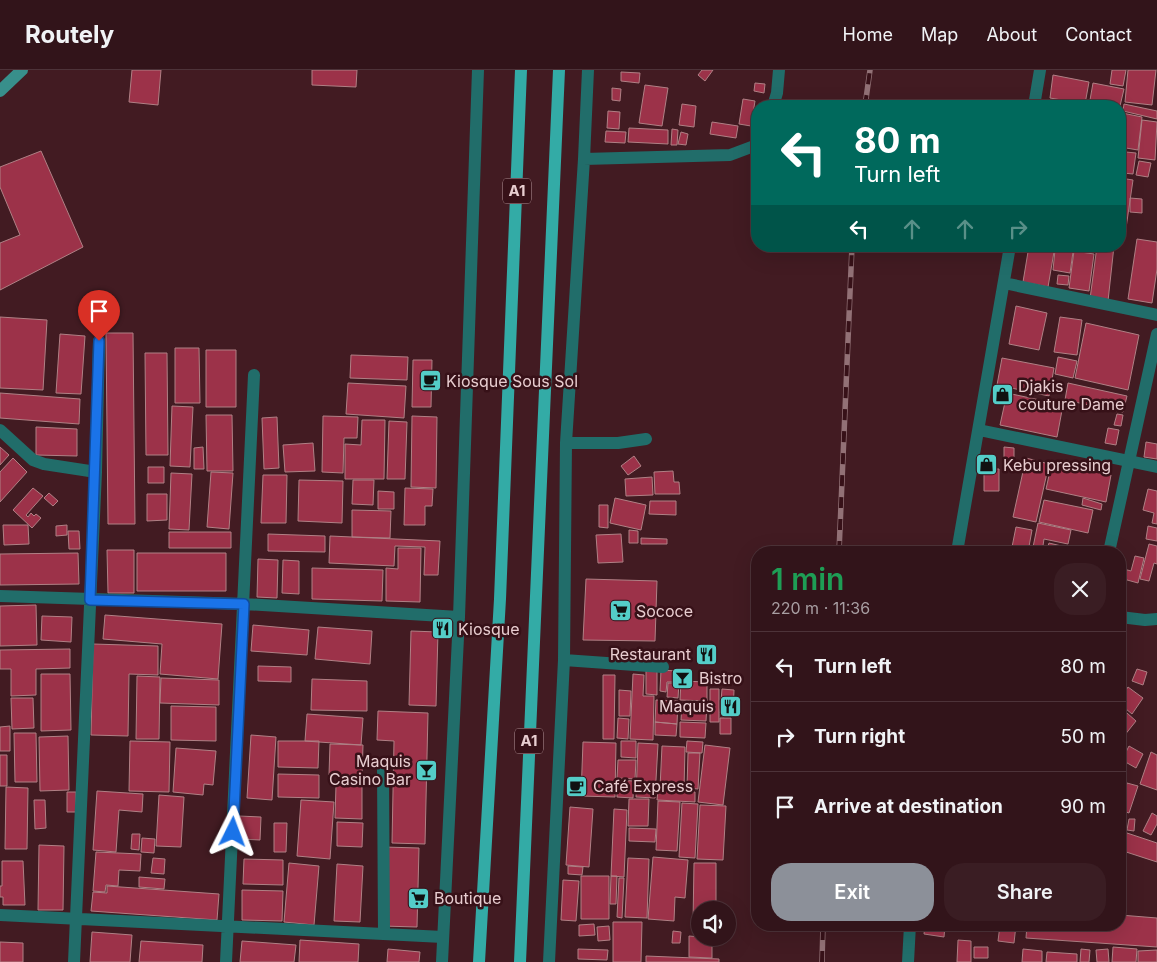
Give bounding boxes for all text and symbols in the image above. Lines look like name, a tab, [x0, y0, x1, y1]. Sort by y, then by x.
text: Routely	[25, 20, 114, 49]
text: Home	[843, 24, 893, 45]
text: Map	[921, 24, 958, 45]
text: About	[986, 24, 1037, 45]
text: Contact	[1065, 24, 1132, 45]
text: 80 m	[854, 119, 941, 161]
icon: left	[771, 120, 836, 185]
text: Turn left	[854, 161, 940, 187]
road number: A1	[503, 178, 531, 204]
icon: left	[845, 215, 873, 243]
icon: ahead	[898, 215, 926, 243]
icon: ahead	[951, 215, 979, 243]
icon: right	[1004, 215, 1032, 243]
pin	[78, 290, 120, 341]
icon: arrive	[85, 297, 113, 325]
cafe icon: Kiosque Sous Sol	[418, 369, 442, 393]
place label: Kiosque Sous Sol	[446, 371, 578, 391]
place label: Djakis couture Dame	[1018, 376, 1124, 414]
shop icon: Djakis couture Dame	[990, 383, 1014, 407]
shop icon: Kebu pressing	[975, 453, 999, 477]
place label: Kebu pressing	[1003, 455, 1111, 475]
text: 1 min	[771, 561, 844, 597]
button: close	[1054, 563, 1106, 615]
text: 220 m · 11:36	[771, 598, 870, 618]
supermarket icon: Sococe	[608, 599, 632, 623]
place label: Sococe	[636, 601, 693, 621]
restaurant icon: Kiosque	[430, 617, 454, 641]
place label: Kiosque	[458, 619, 520, 639]
restaurant icon: Restaurant	[695, 642, 719, 666]
place label: Restaurant	[610, 644, 691, 664]
icon: left	[771, 653, 799, 681]
text: Turn left	[814, 655, 892, 678]
text: 80 m	[1060, 655, 1106, 678]
bar icon: Bistro	[671, 666, 695, 690]
place label: Bistro	[699, 668, 742, 688]
restaurant icon: Maquis	[718, 694, 742, 718]
place label: Maquis	[659, 696, 714, 716]
icon: right	[771, 723, 799, 751]
text: Turn right	[814, 725, 905, 748]
text: 50 m	[1060, 725, 1106, 748]
road number: A1	[515, 728, 543, 754]
place label: Maquis Casino Bar	[329, 751, 411, 789]
bar icon: Maquis Casino Bar	[415, 758, 439, 782]
cafe icon: Café Express	[565, 774, 589, 798]
place label: Café Express	[593, 776, 693, 796]
icon: arrive	[771, 793, 799, 821]
text: Arrive at destination	[814, 795, 1003, 818]
text: 90 m	[1060, 795, 1106, 818]
position arrow	[206, 805, 258, 857]
button: Exit	[771, 863, 934, 921]
button: Share	[944, 863, 1106, 921]
supermarket icon: Boutique	[406, 886, 430, 910]
place label: Boutique	[434, 888, 501, 908]
map controls	[691, 901, 736, 946]
button: sound	[691, 901, 736, 946]

